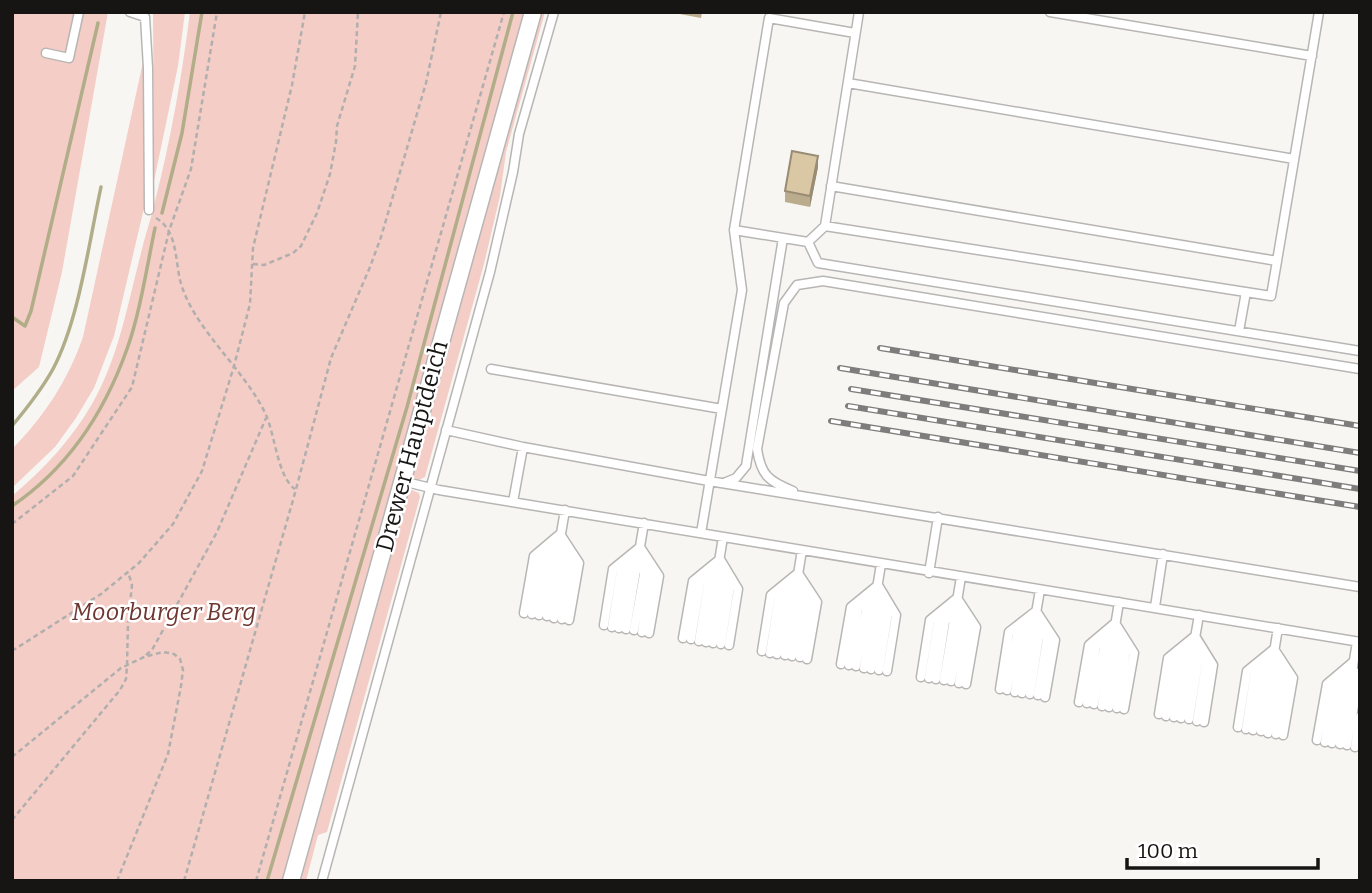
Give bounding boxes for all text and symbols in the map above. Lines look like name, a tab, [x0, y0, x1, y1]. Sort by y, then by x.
street label: Drewer Hauptdeich	[370, 337, 454, 555]
park label: Moorburger Berg	[72, 598, 256, 626]
scale bar	[1127, 826, 1318, 870]
text: 100 m	[1138, 838, 1198, 864]

